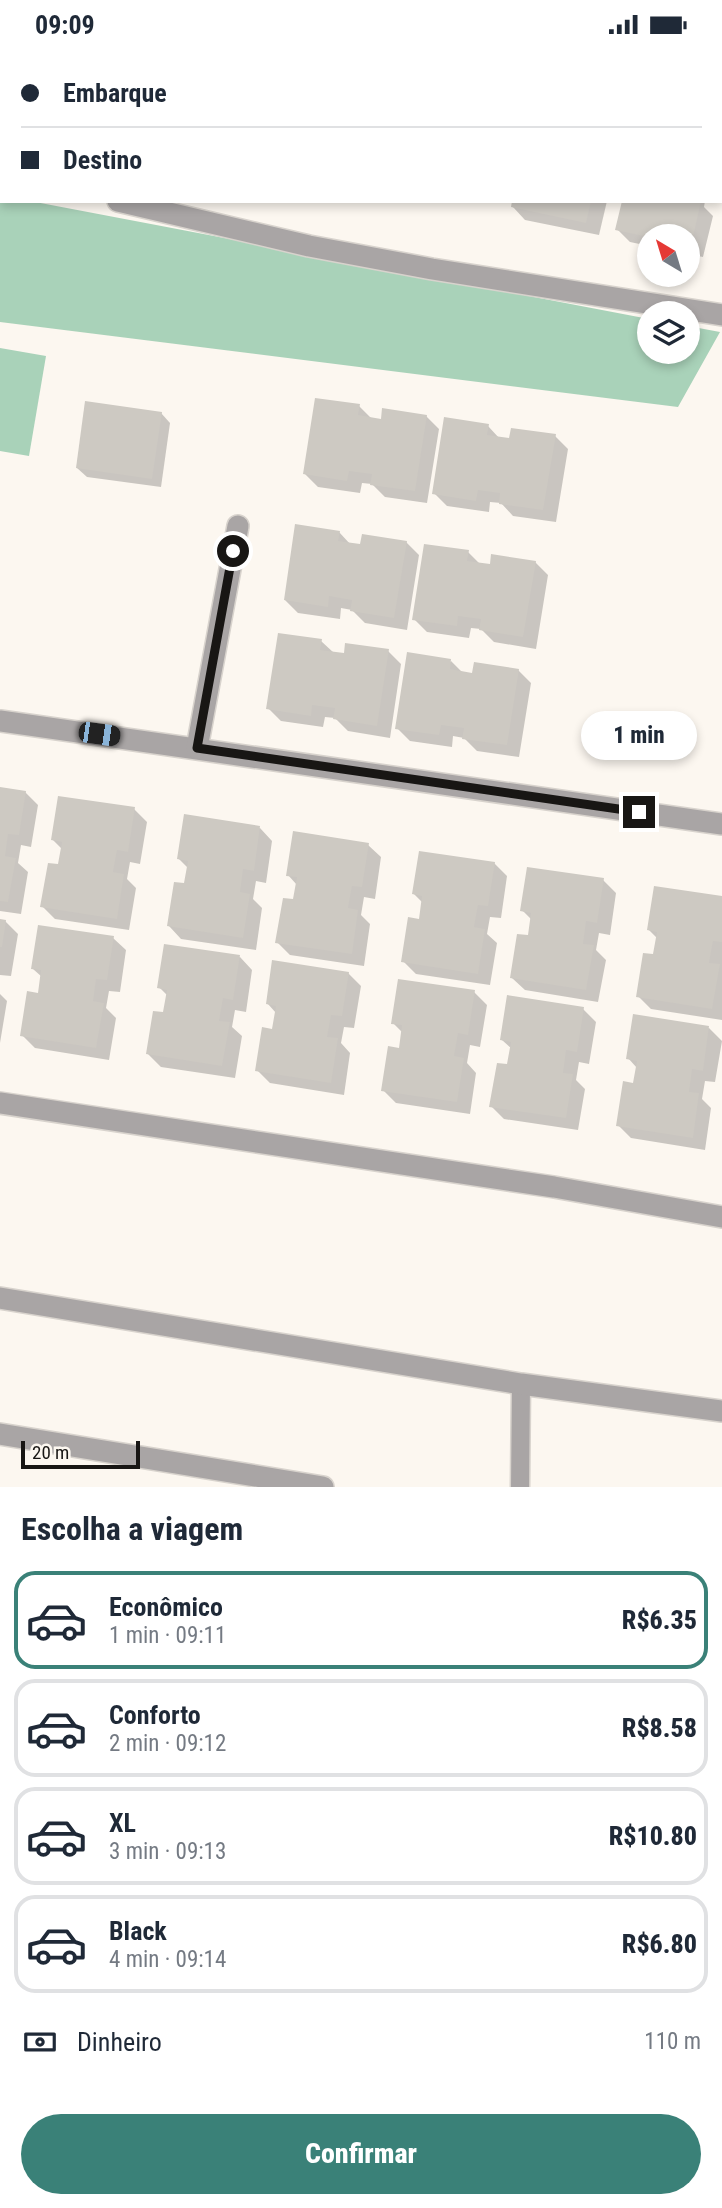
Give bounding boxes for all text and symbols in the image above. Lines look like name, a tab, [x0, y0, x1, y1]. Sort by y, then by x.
text: 09:09	[35, 10, 95, 40]
text: Embarque	[63, 78, 167, 108]
text: Destino	[63, 145, 142, 175]
north arrow	[637, 224, 700, 287]
map controls	[637, 224, 700, 364]
button: layers	[637, 301, 700, 364]
route start	[217, 535, 249, 567]
callout: 1 min	[581, 711, 697, 759]
car	[77, 721, 122, 747]
text: 1 min	[613, 722, 665, 749]
route end	[623, 796, 655, 828]
scale bar	[21, 1438, 140, 1470]
text: 20 m	[32, 1441, 69, 1464]
text: Escolha a viagem	[21, 1510, 243, 1548]
icon: car	[25, 1589, 88, 1652]
text: Econômico	[109, 1592, 223, 1622]
text: R$6.35	[622, 1605, 697, 1635]
text: 1 min · 09:11	[109, 1622, 226, 1649]
icon: car	[25, 1697, 88, 1760]
text: Conforto	[109, 1700, 201, 1730]
text: R$8.58	[622, 1713, 697, 1743]
text: 2 min · 09:12	[109, 1730, 226, 1757]
icon: car	[25, 1805, 88, 1868]
text: XL	[109, 1808, 136, 1838]
text: R$10.80	[609, 1821, 697, 1851]
text: 3 min · 09:13	[109, 1838, 226, 1865]
icon: car	[25, 1913, 88, 1976]
text: Black	[109, 1916, 167, 1946]
text: R$6.80	[622, 1929, 697, 1959]
text: 4 min · 09:14	[109, 1946, 226, 1973]
icon: cash	[21, 2023, 59, 2061]
text: Dinheiro	[77, 2027, 162, 2057]
text: 110 m	[644, 2028, 701, 2055]
button: Confirmar	[21, 2114, 701, 2194]

